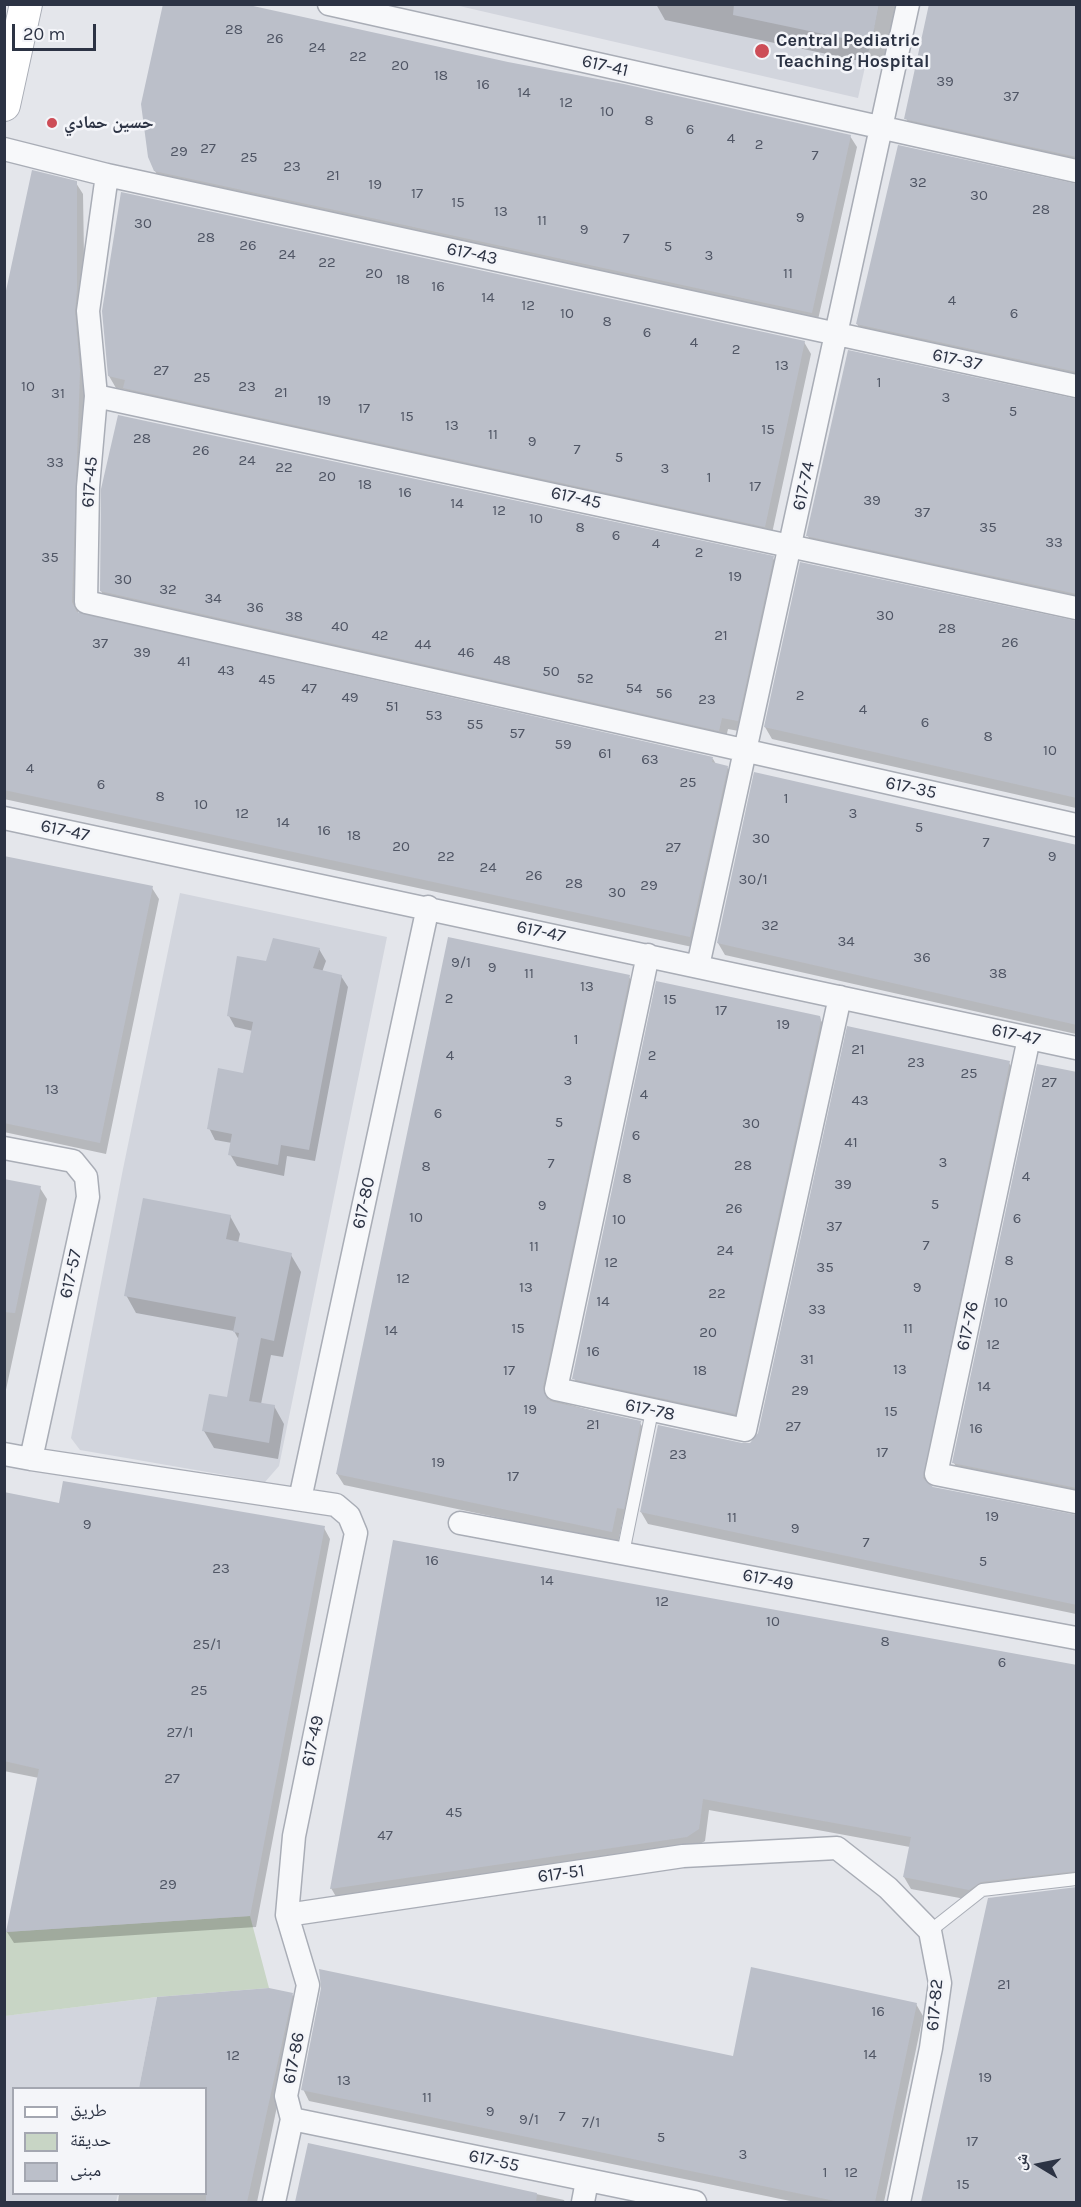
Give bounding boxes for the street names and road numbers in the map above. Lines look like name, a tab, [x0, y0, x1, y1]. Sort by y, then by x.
street label: 617-41	[580, 50, 630, 82]
street label: 617-43	[444, 238, 500, 270]
street label: 617-37	[930, 344, 984, 376]
street label: 617-45	[77, 456, 103, 508]
street label: 617-74	[788, 460, 820, 512]
street label: 617-45	[549, 482, 603, 514]
street label: 617-35	[883, 772, 939, 804]
street label: 617-47	[39, 815, 91, 847]
street label: 617-47	[515, 916, 567, 948]
street label: 617-47	[990, 1019, 1042, 1051]
street label: 617-80	[348, 1175, 380, 1231]
street label: 617-57	[55, 1248, 87, 1300]
street label: 617-76	[952, 1299, 984, 1353]
street label: 617-78	[623, 1394, 677, 1426]
street label: 617-49	[741, 1564, 795, 1596]
street label: 617-49	[297, 1714, 329, 1768]
street label: 617-51	[536, 1860, 586, 1888]
street label: 617-82	[922, 1978, 948, 2032]
street label: 617-86	[278, 2030, 310, 2086]
street label: 617-55	[467, 2145, 521, 2177]

